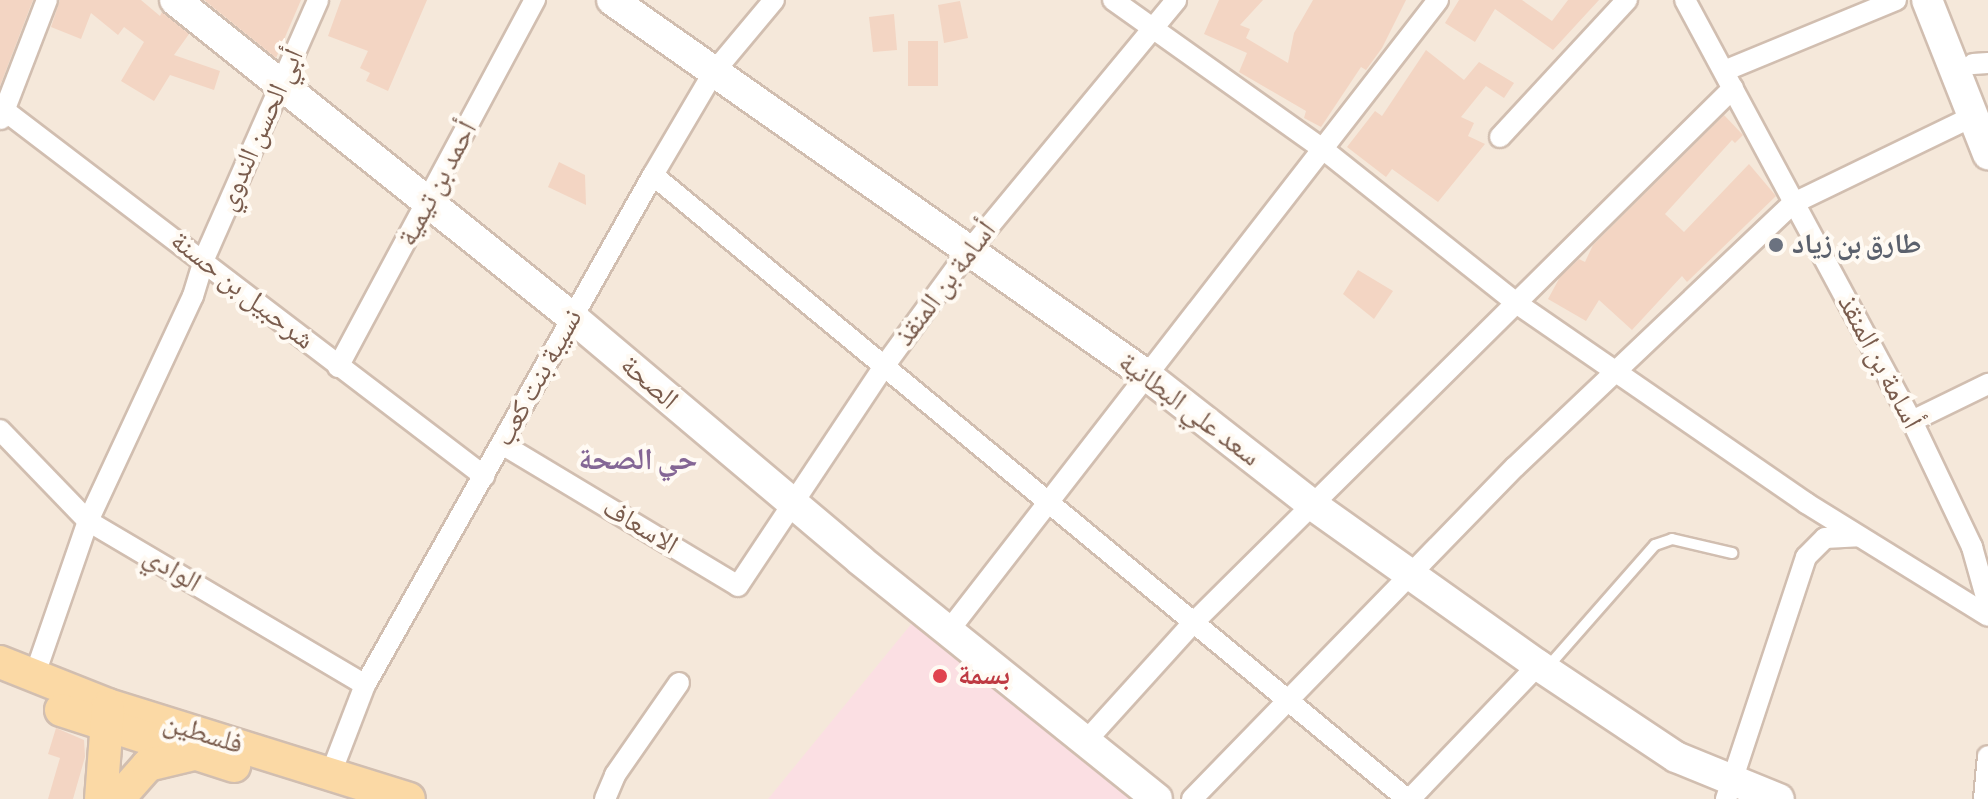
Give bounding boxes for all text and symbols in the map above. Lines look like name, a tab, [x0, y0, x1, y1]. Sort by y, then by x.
street label: أبي الحسن الندوي	[210, 44, 312, 216]
street label: أحمد بن تيمية	[391, 116, 485, 252]
street label: أسامة بن المنقذ	[888, 215, 1004, 353]
street label: شرحبيل بن حسنة	[164, 225, 320, 357]
place label: طارق بن زياد	[1792, 228, 1922, 262]
marker: طارق بن زياد	[1767, 236, 1785, 254]
street label: أسامة بن المنقذ	[1830, 289, 1928, 435]
street label: نسيبة بنت كعب	[488, 304, 590, 452]
street label: سعد علي البطانية	[1112, 346, 1266, 474]
street label: الصحة	[613, 349, 685, 417]
district label: حي الصحة	[579, 442, 697, 478]
street label: الاسعاف	[596, 491, 684, 563]
street label: الوادي	[137, 540, 207, 600]
place label: بسمة	[958, 659, 1010, 693]
marker: بسمة	[929, 665, 951, 687]
street label: فلسطين	[159, 706, 247, 762]

